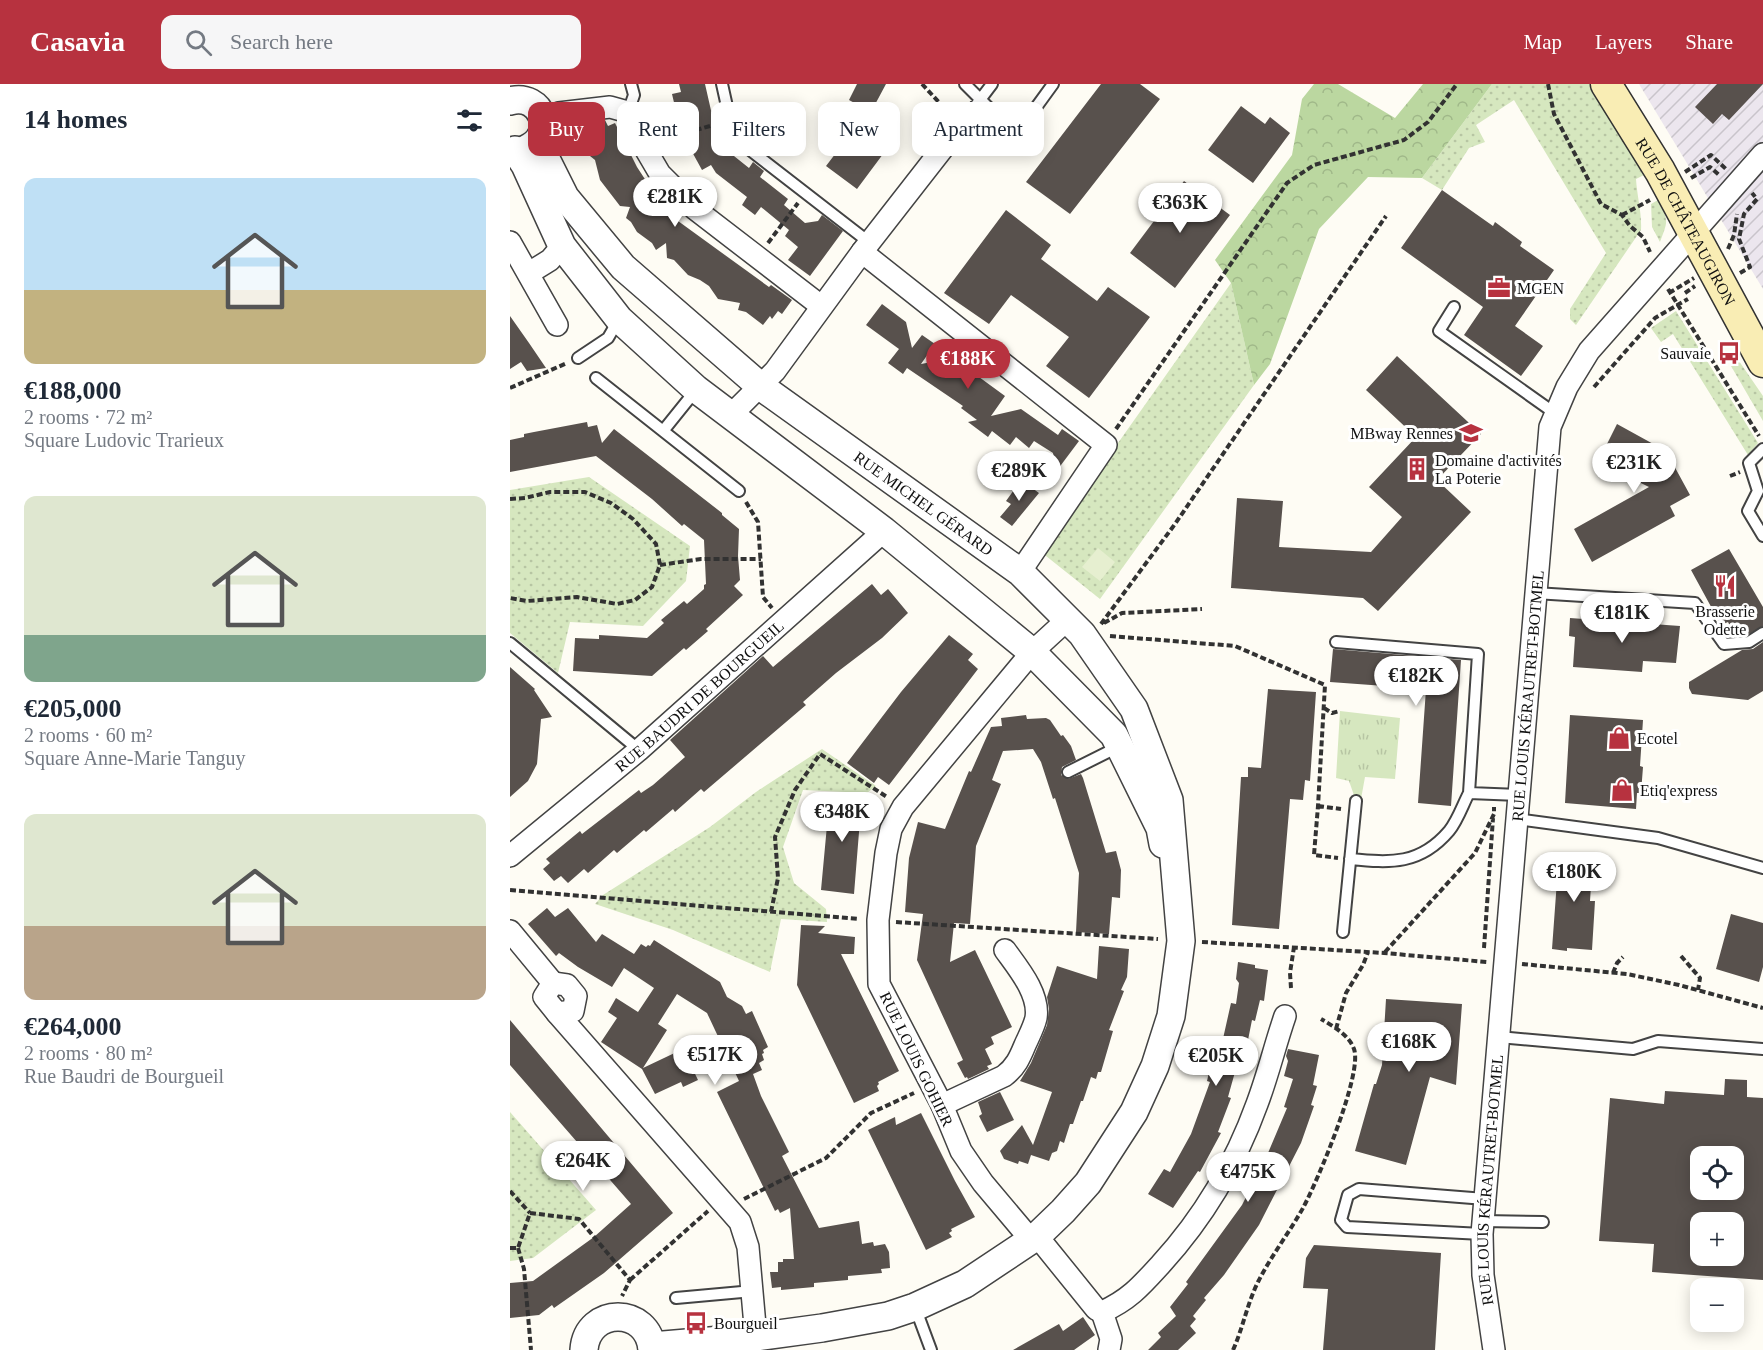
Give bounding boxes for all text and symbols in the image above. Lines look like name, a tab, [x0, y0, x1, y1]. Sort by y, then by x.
search box	[161, 15, 581, 69]
text: Casavia	[30, 26, 125, 57]
icon: search	[182, 26, 215, 59]
text: Search here	[230, 29, 333, 54]
text: Map	[1524, 30, 1562, 54]
text: Layers	[1595, 30, 1652, 54]
text: Share	[1685, 30, 1733, 54]
chip: Buy	[528, 102, 605, 156]
chip: Rent	[617, 102, 699, 156]
chip: Filters	[711, 102, 806, 156]
chip: New	[818, 102, 900, 156]
chip: Apartment	[912, 102, 1044, 156]
icon: filters	[453, 104, 486, 137]
text: 14 homes	[24, 105, 127, 134]
street label: RUE DE CHÂTEAUGIRON	[1632, 135, 1739, 308]
pin: €281K	[633, 177, 717, 228]
pin: €363K	[1138, 183, 1222, 234]
text: €281K	[647, 185, 703, 207]
text: €363K	[1152, 191, 1208, 213]
icon: home	[201, 217, 309, 325]
office icon: MGEN	[1486, 275, 1512, 301]
place label: MGEN	[1517, 280, 1565, 297]
pin: €188K	[926, 339, 1010, 390]
bus stop icon: Sauvaie	[1716, 340, 1742, 366]
place label: Sauvaie	[1660, 345, 1711, 362]
text: €188K	[940, 347, 996, 369]
text: €188,000	[24, 376, 122, 405]
text: 2 rooms · 72 m²	[24, 406, 152, 428]
school or university icon: MBway Rennes	[1458, 420, 1484, 446]
place label: MBway Rennes	[1350, 425, 1453, 443]
text: Square Ludovic Trarieux	[24, 429, 224, 451]
pin: €231K	[1592, 443, 1676, 494]
street label: RUE MICHEL GÉRARD	[851, 448, 996, 559]
pin: €289K	[977, 451, 1061, 502]
text: €231K	[1606, 451, 1662, 473]
place label: Domaine d'activités La Poterie	[1435, 452, 1562, 487]
building icon: Domaine d'activités La Poterie	[1404, 456, 1430, 482]
text: €289K	[991, 459, 1047, 481]
icon: home	[201, 535, 309, 643]
street label: RUE LOUIS KÉRAUTRET-BOTMEL	[1509, 570, 1547, 822]
restaurant icon: Brasserie Odette	[1712, 573, 1738, 599]
pin: €181K	[1580, 593, 1664, 644]
text: €181K	[1594, 601, 1650, 623]
place label: Brasserie Odette	[1695, 603, 1755, 638]
street label: RUE BAUDRI DE BOURGUEIL	[612, 617, 787, 775]
pin: €182K	[1374, 656, 1458, 707]
text: €182K	[1388, 664, 1444, 686]
text: €205,000	[24, 694, 122, 723]
text: 2 rooms · 60 m²	[24, 724, 152, 746]
shop icon: Ecotel	[1606, 725, 1632, 751]
place label: Ecotel	[1637, 730, 1678, 747]
text: Square Anne-Marie Tanguy	[24, 747, 246, 769]
shop icon: Etiq'express	[1609, 777, 1635, 803]
place label: Etiq'express	[1640, 782, 1718, 800]
pin: €348K	[800, 792, 884, 843]
text: €348K	[814, 800, 870, 822]
pin: €180K	[1532, 852, 1616, 903]
icon: home	[201, 853, 309, 961]
text: €180K	[1546, 860, 1602, 882]
street label: RUE LOUIS GOHIER	[877, 989, 957, 1130]
text: €264,000	[24, 1012, 122, 1041]
pin: €168K	[1367, 1022, 1451, 1073]
text: €168K	[1381, 1030, 1437, 1052]
pin: €517K	[673, 1035, 757, 1086]
pin: €205K	[1174, 1036, 1258, 1087]
text: 2 rooms · 80 m²	[24, 1042, 152, 1064]
text: €517K	[687, 1043, 743, 1065]
text: €205K	[1188, 1044, 1244, 1066]
street label: RUE LOUIS KÉRAUTRET-BOTMEL	[1474, 1054, 1506, 1307]
text: Rue Baudri de Bourgueil	[24, 1065, 224, 1087]
pin: €264K	[541, 1141, 625, 1192]
map controls	[1690, 1146, 1744, 1332]
button: locate	[1690, 1146, 1744, 1200]
text: €264K	[555, 1149, 611, 1171]
pin: €475K	[1206, 1152, 1290, 1203]
text: €475K	[1220, 1160, 1276, 1182]
button: +	[1690, 1212, 1744, 1266]
button: −	[1690, 1278, 1744, 1332]
bus stop icon: Bourgueil	[683, 1310, 709, 1336]
place label: Bourgueil	[714, 1315, 778, 1333]

